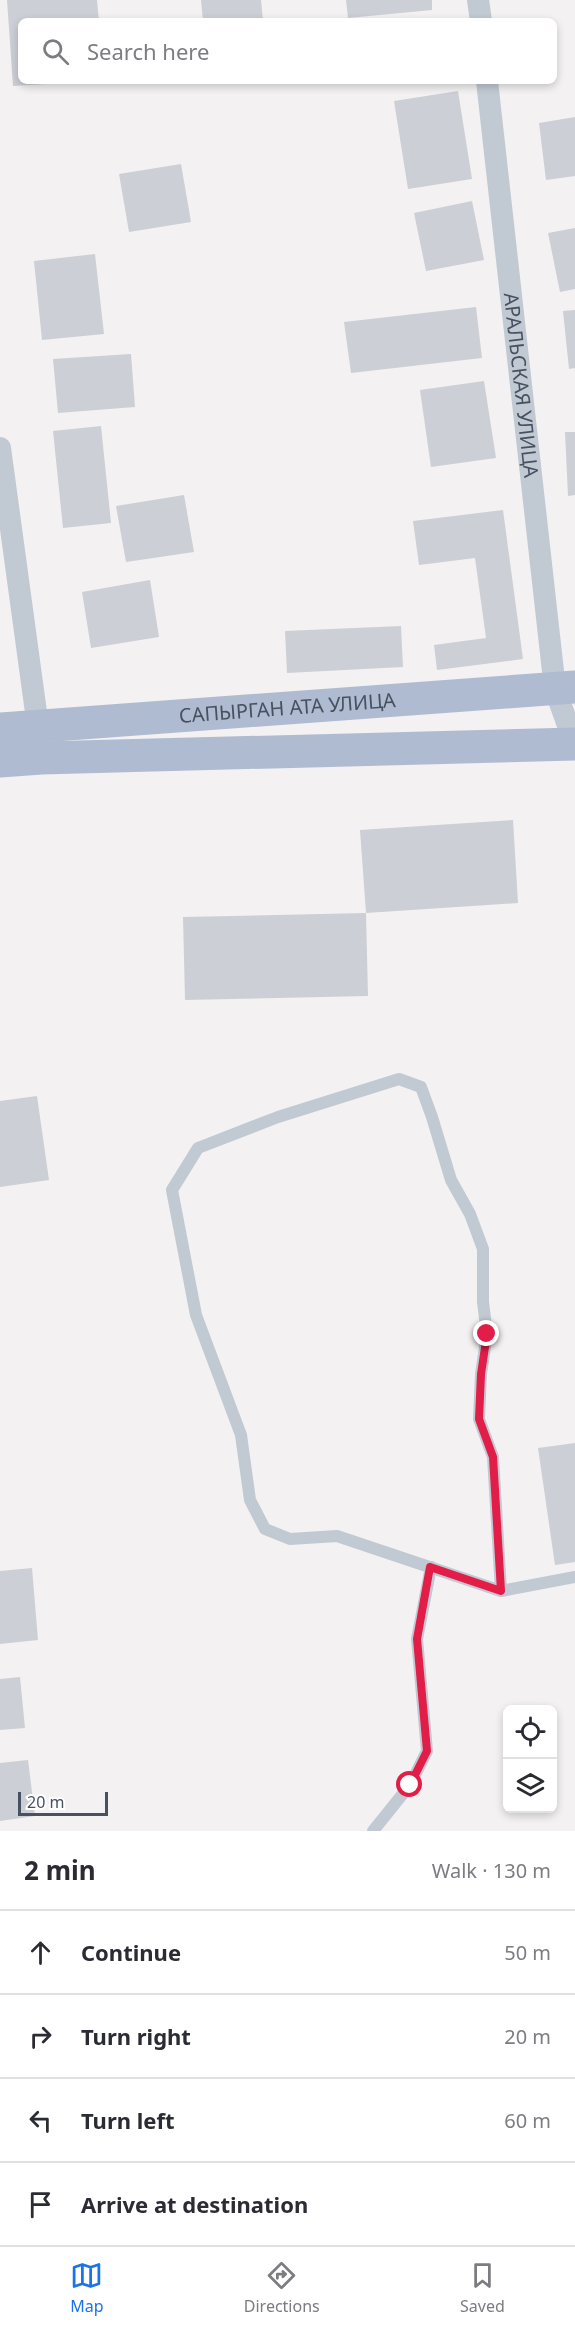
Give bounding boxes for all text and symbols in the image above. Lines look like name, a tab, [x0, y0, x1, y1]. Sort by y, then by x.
search box	[18, 18, 557, 84]
icon: search	[39, 35, 72, 68]
text: Search here	[87, 36, 209, 66]
street label: АРАЛЬСКАЯ УЛИЦА	[498, 291, 545, 479]
street label: САПЫРГАН АТА УЛИЦА	[178, 686, 397, 729]
route end	[473, 1320, 499, 1346]
map controls	[503, 1705, 557, 1813]
button: locate	[503, 1705, 557, 1759]
button: layers	[503, 1759, 557, 1813]
route start	[396, 1771, 422, 1797]
scale bar	[18, 1789, 108, 1816]
text: 20 m	[27, 1791, 64, 1813]
text: 2 min	[24, 1852, 96, 1888]
text: Walk · 130 m	[432, 1857, 551, 1884]
icon: ahead	[24, 1936, 57, 1969]
text: Continue	[81, 1937, 181, 1967]
text: 50 m	[504, 1939, 551, 1966]
icon: right	[24, 2020, 57, 2053]
text: Turn right	[81, 2021, 191, 2051]
text: 20 m	[504, 2023, 551, 2050]
icon: left	[24, 2104, 57, 2137]
text: Turn left	[81, 2105, 175, 2135]
text: 60 m	[504, 2107, 551, 2134]
icon: arrive	[24, 2188, 57, 2221]
text: Arrive at destination	[81, 2189, 308, 2219]
tab: Map	[70, 2259, 103, 2317]
tab: Directions	[244, 2259, 320, 2317]
tab: Saved	[460, 2259, 505, 2317]

